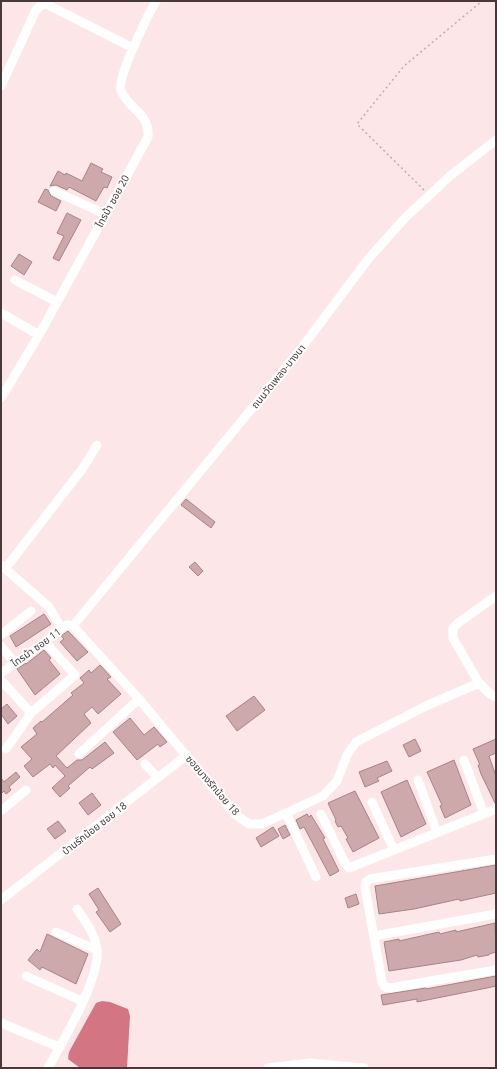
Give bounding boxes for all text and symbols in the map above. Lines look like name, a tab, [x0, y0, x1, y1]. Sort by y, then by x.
street label: ไทรม้า ซอย 20	[91, 172, 132, 231]
street label: ถนนวัดเพลง-บางนา	[248, 341, 308, 411]
street label: ไทรม้า ซอย 11	[8, 624, 64, 670]
street label: ซอยบางรักน้อย 18	[183, 752, 243, 818]
street label: บ้านรักน้อย ซอย 18	[59, 798, 130, 858]

